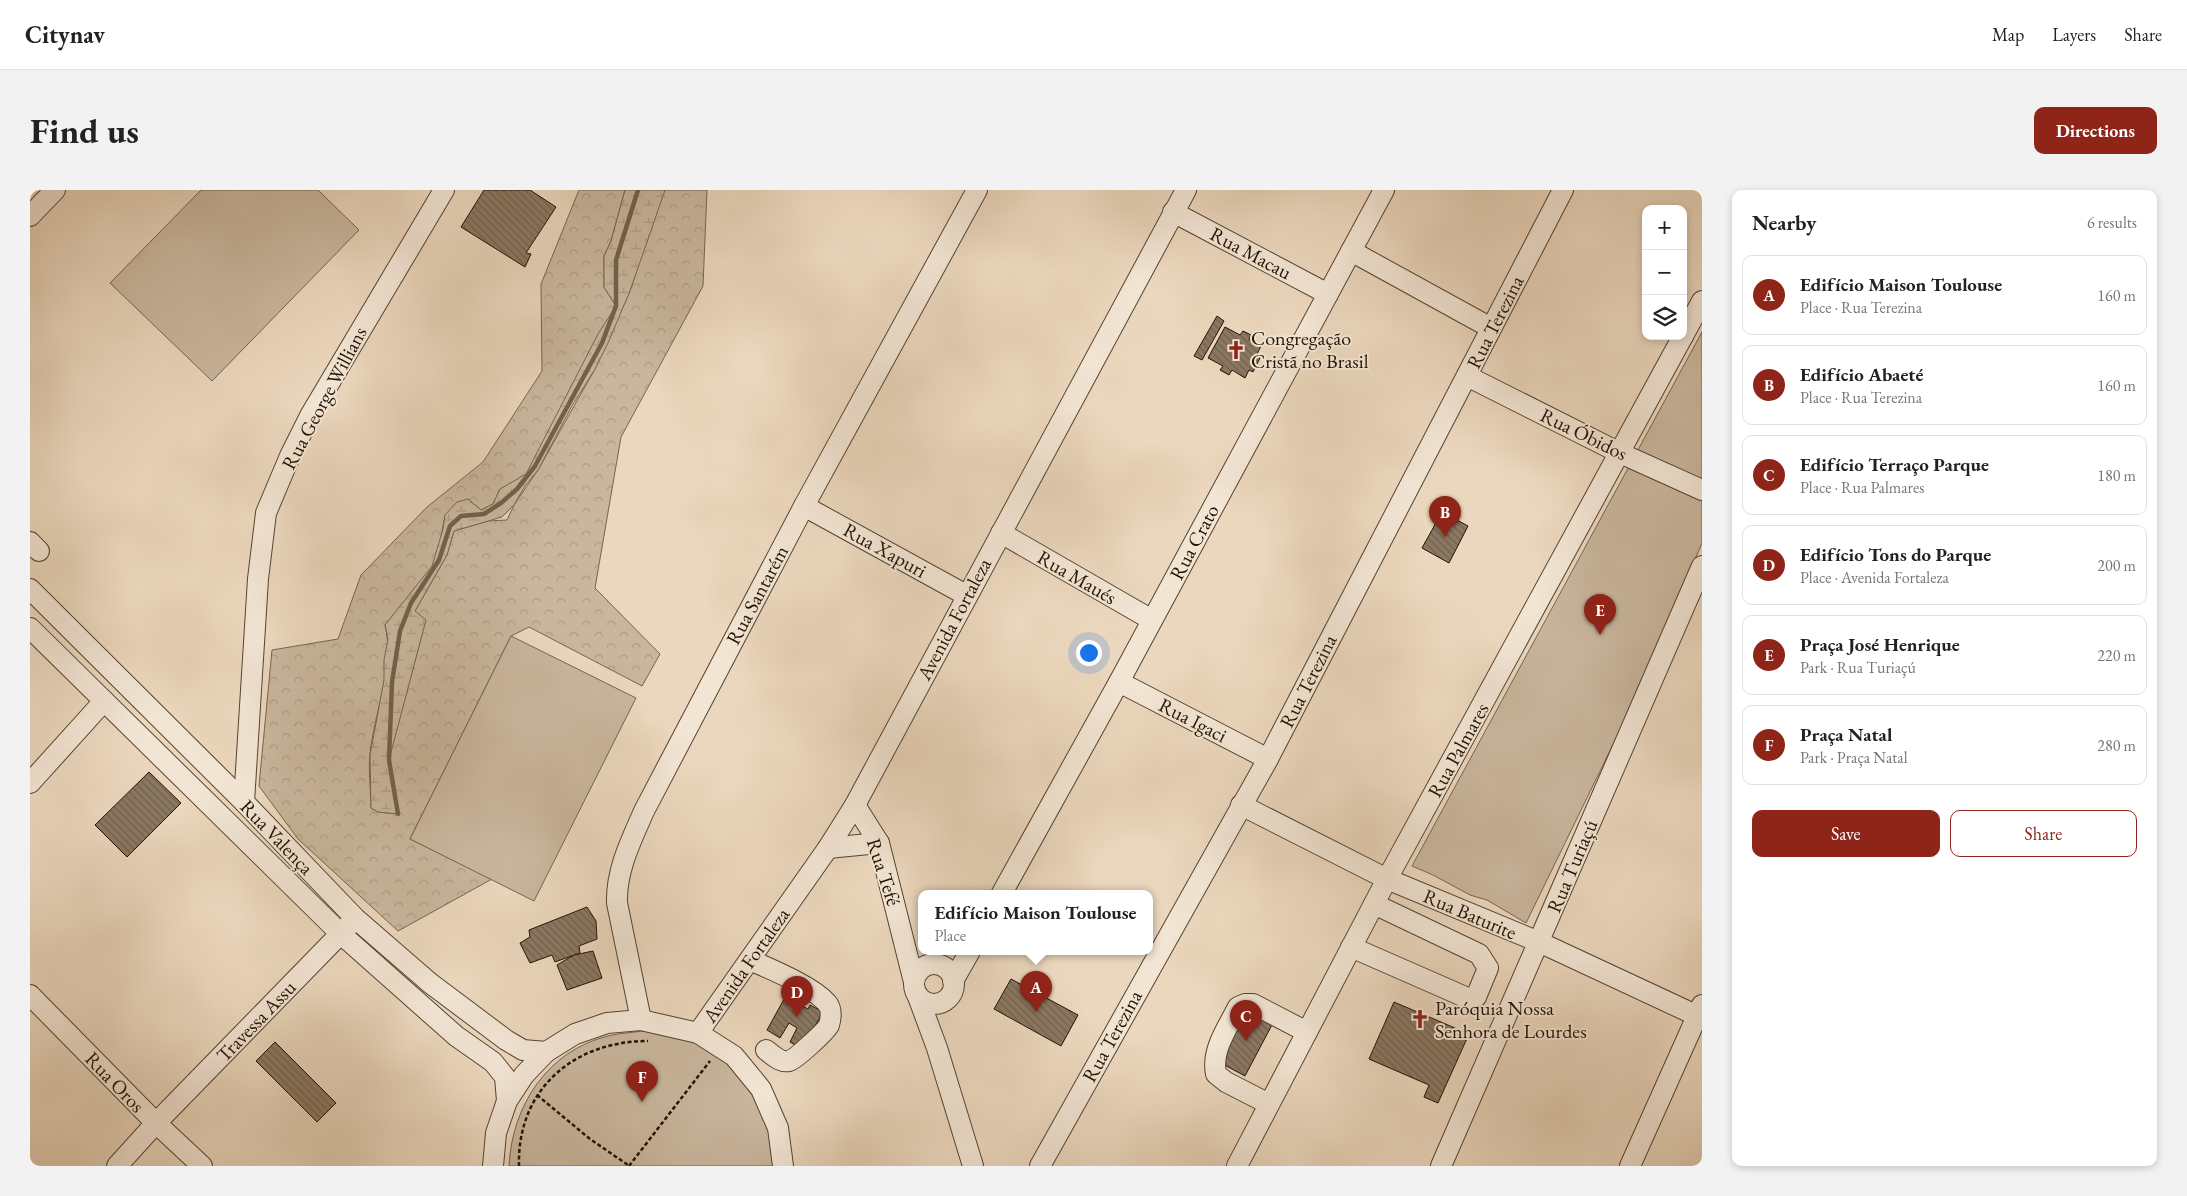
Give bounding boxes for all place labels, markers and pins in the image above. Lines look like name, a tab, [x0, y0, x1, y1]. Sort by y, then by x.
place label: Congregação Cristã no Brasil	[1251, 325, 1369, 374]
church icon: Congregação Cristã no Brasil	[1225, 339, 1247, 361]
pin: B	[1429, 496, 1461, 537]
pin: E	[1584, 594, 1616, 635]
pin: A	[1020, 971, 1052, 1012]
pin: D	[781, 976, 813, 1017]
place label: Paróquia Nossa Senhora de Lourdes	[1435, 995, 1587, 1044]
pin: C	[1230, 1000, 1262, 1041]
church icon: Paróquia Nossa Senhora de Lourdes	[1409, 1008, 1431, 1030]
pin: F	[626, 1061, 658, 1102]

